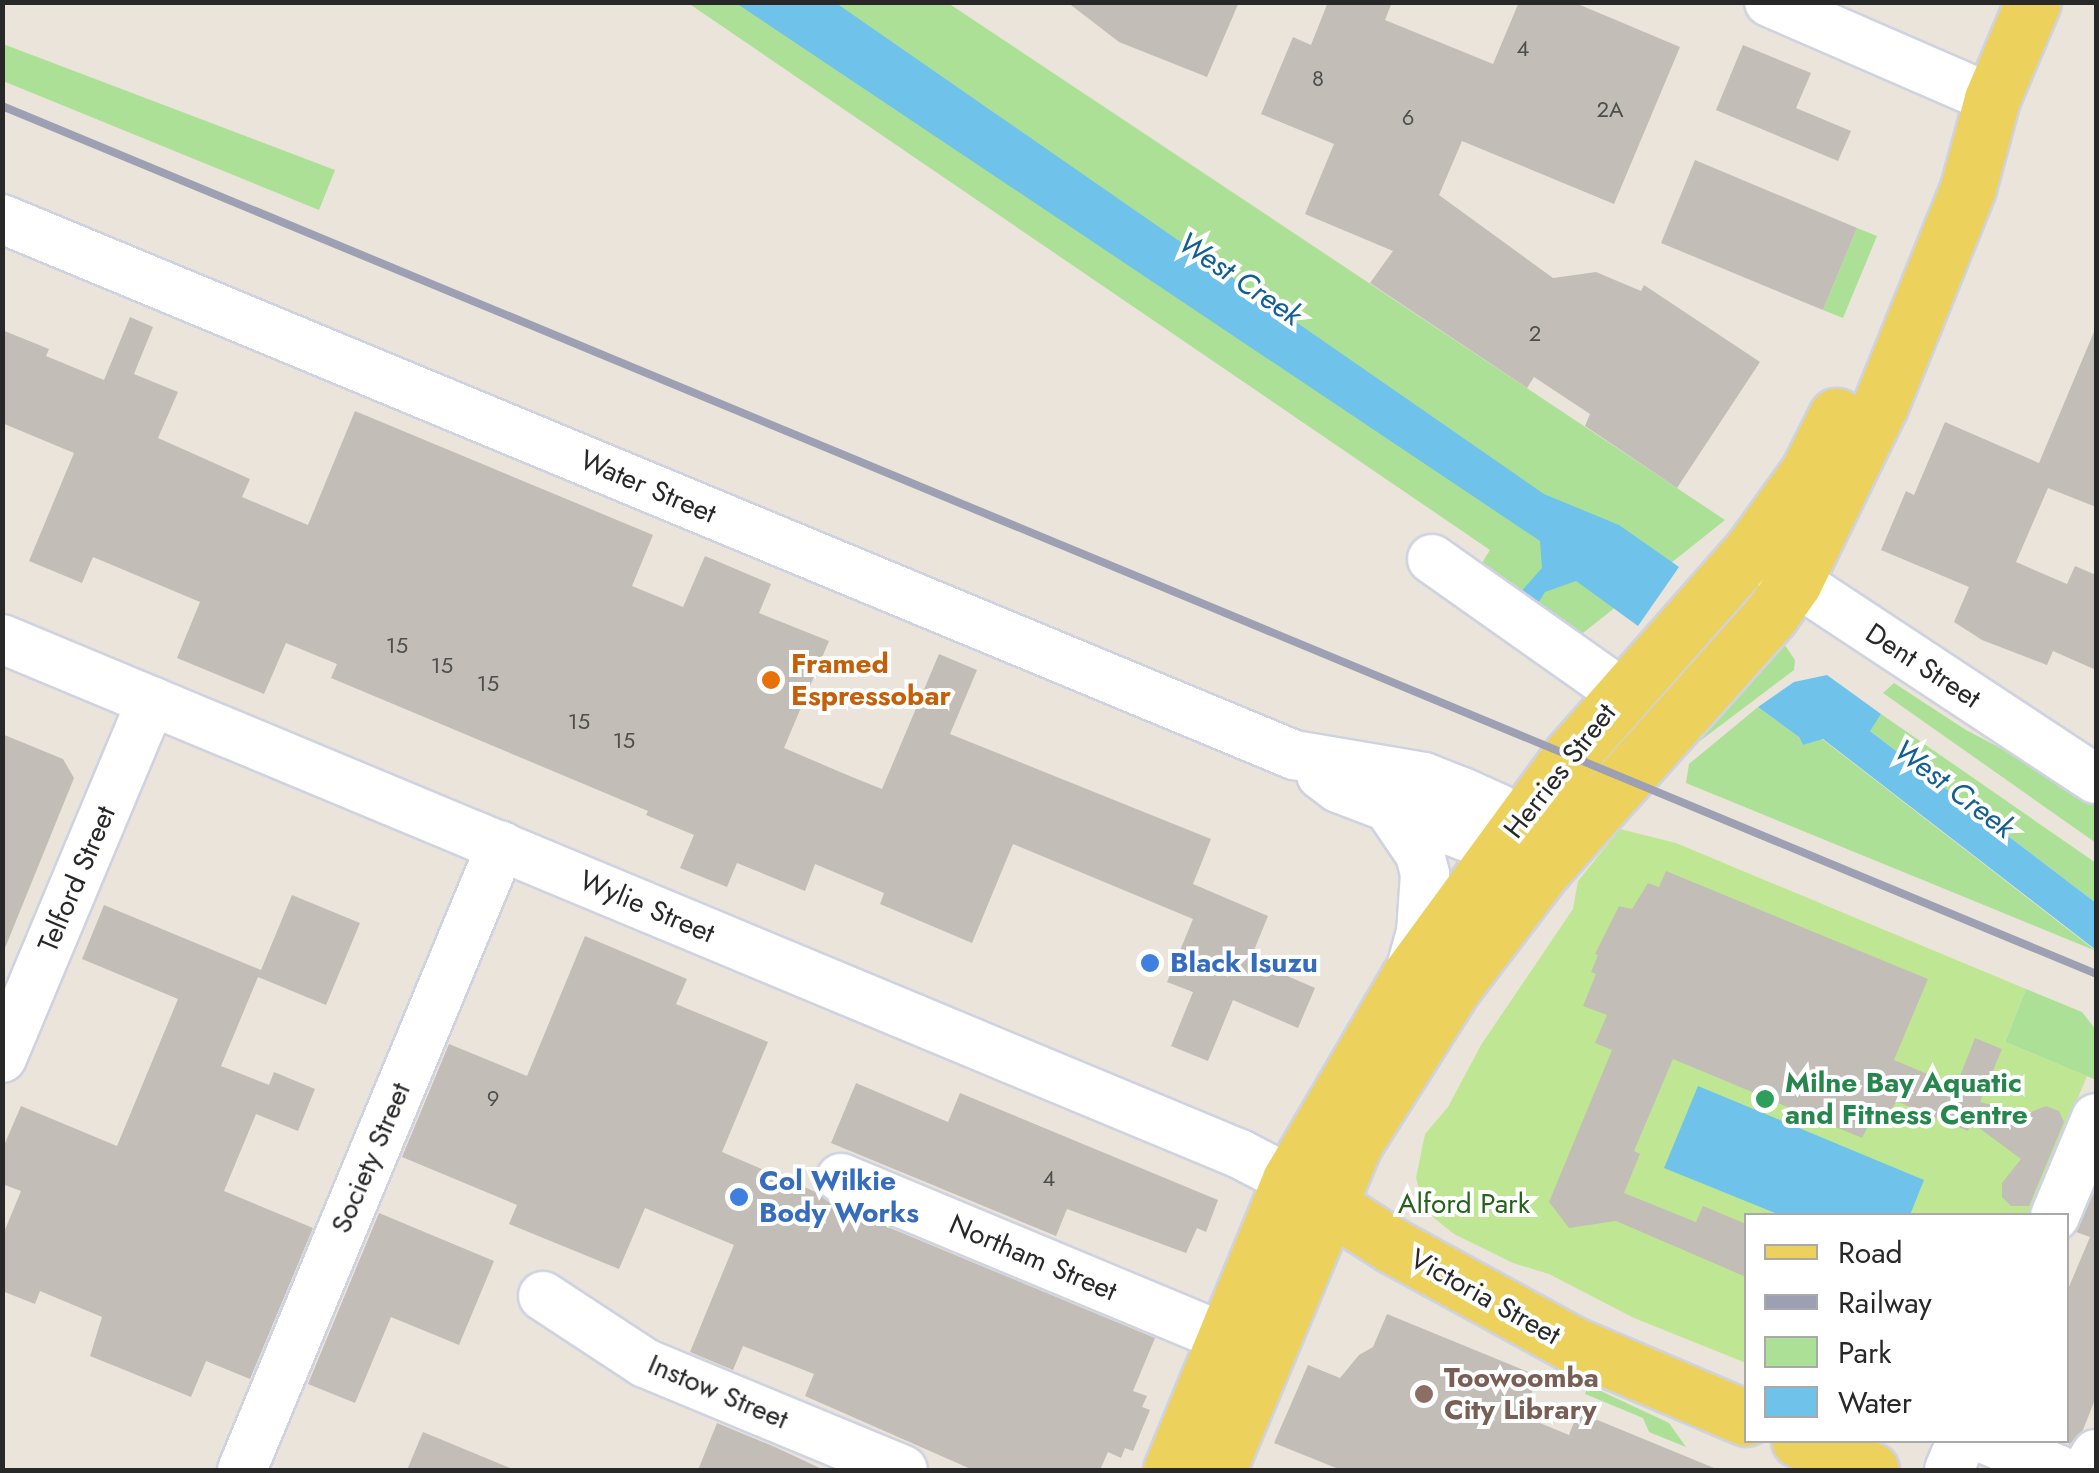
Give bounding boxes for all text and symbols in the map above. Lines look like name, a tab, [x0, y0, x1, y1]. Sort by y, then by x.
house number: 4	[1517, 36, 1529, 62]
house number: 8	[1312, 66, 1324, 92]
house number: 2A	[1596, 97, 1624, 123]
house number: 6	[1402, 105, 1414, 131]
water label: West Creek	[1171, 225, 1309, 333]
house number: 2	[1529, 321, 1541, 347]
street label: Water Street	[575, 443, 721, 531]
street label: Dent Street	[1859, 616, 1987, 716]
house number: 15	[386, 633, 408, 659]
place label: Framed Espressobar	[791, 647, 951, 713]
house number: 15	[431, 653, 453, 679]
marker: Framed Espressobar	[760, 669, 782, 691]
house number: 15	[477, 671, 499, 697]
street label: Herries Street	[1497, 697, 1623, 845]
house number: 15	[568, 709, 590, 735]
house number: 15	[613, 728, 635, 754]
water label: West Creek	[1887, 732, 2021, 846]
street label: Telford Street	[31, 801, 123, 957]
street label: Wylie Street	[574, 864, 720, 950]
place label: Black Isuzu	[1170, 946, 1318, 980]
marker: Black Isuzu	[1139, 952, 1161, 974]
place label: Milne Bay Aquatic and Fitness Centre	[1785, 1066, 2028, 1132]
street label: Society Street	[324, 1078, 418, 1238]
house number: 9	[487, 1086, 499, 1112]
marker: Milne Bay Aquatic and Fitness Centre	[1754, 1088, 1776, 1110]
place label: Col Wilkie Body Works	[759, 1164, 919, 1230]
house number: 4	[1043, 1166, 1055, 1192]
marker: Col Wilkie Body Works	[728, 1186, 750, 1208]
park label: Alford Park	[1398, 1187, 1530, 1221]
street label: Northam Street	[944, 1208, 1122, 1308]
legend	[1744, 1213, 2069, 1443]
text: Road	[1838, 1231, 1903, 1274]
street label: Victoria Street	[1404, 1242, 1566, 1352]
text: Railway	[1838, 1281, 1932, 1324]
text: Park	[1838, 1331, 1891, 1374]
street label: Instow Street	[643, 1347, 793, 1437]
place label: Toowoomba City Library	[1444, 1361, 1599, 1427]
text: Water	[1838, 1381, 1912, 1424]
marker: Toowoomba City Library	[1413, 1383, 1435, 1405]

